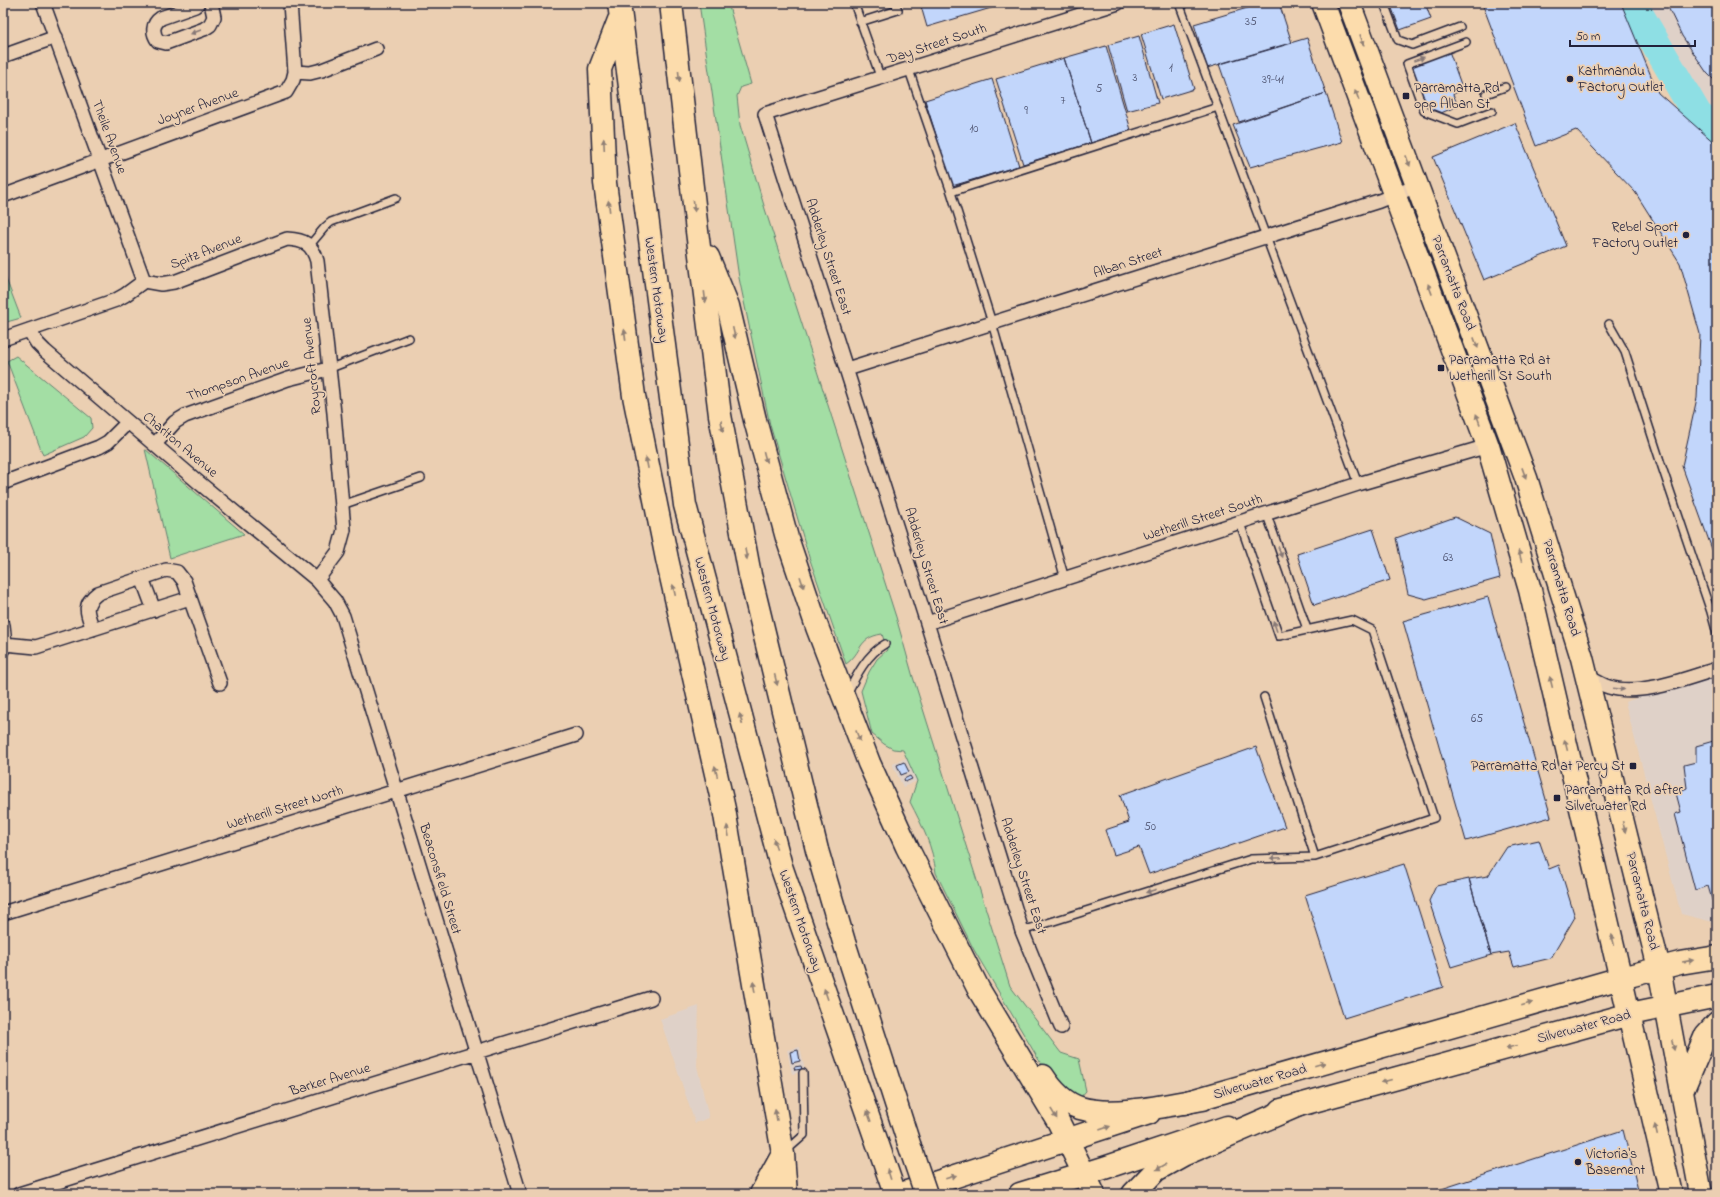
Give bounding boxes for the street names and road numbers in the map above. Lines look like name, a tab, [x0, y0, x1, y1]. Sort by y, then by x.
street label: Day Street South	[884, 18, 990, 71]
street label: Joyner Avenue	[155, 82, 242, 132]
street label: Theile Avenue	[86, 97, 132, 178]
street label: Adderley Street East	[798, 196, 857, 319]
street label: Spitz Avenue	[167, 228, 245, 275]
street label: Parramatta Road	[1425, 232, 1481, 334]
street label: Western Motorway	[637, 236, 674, 345]
street label: Alban Street	[1091, 242, 1166, 284]
street label: Roycroft Avenue	[296, 316, 329, 415]
street label: Thompson Avenue	[184, 352, 293, 407]
street label: Charlton Avenue	[138, 407, 223, 483]
street label: Wetherill Street South	[1141, 489, 1265, 547]
street label: Adderley Street East	[897, 505, 954, 628]
street label: Parramatta Road	[1536, 537, 1586, 639]
street label: Western Motorway	[687, 555, 736, 664]
street label: Wetherill Street North	[224, 780, 346, 836]
street label: Adderley Street East	[993, 815, 1052, 938]
street label: Beaconsfield Street	[413, 820, 467, 937]
street label: Parramatta Road	[1620, 850, 1664, 952]
street label: Western Motorway	[772, 867, 827, 975]
street label: Silverwater Road	[1535, 1004, 1633, 1050]
street label: Barker Avenue	[286, 1058, 374, 1103]
street label: Silverwater Road	[1211, 1059, 1309, 1105]

